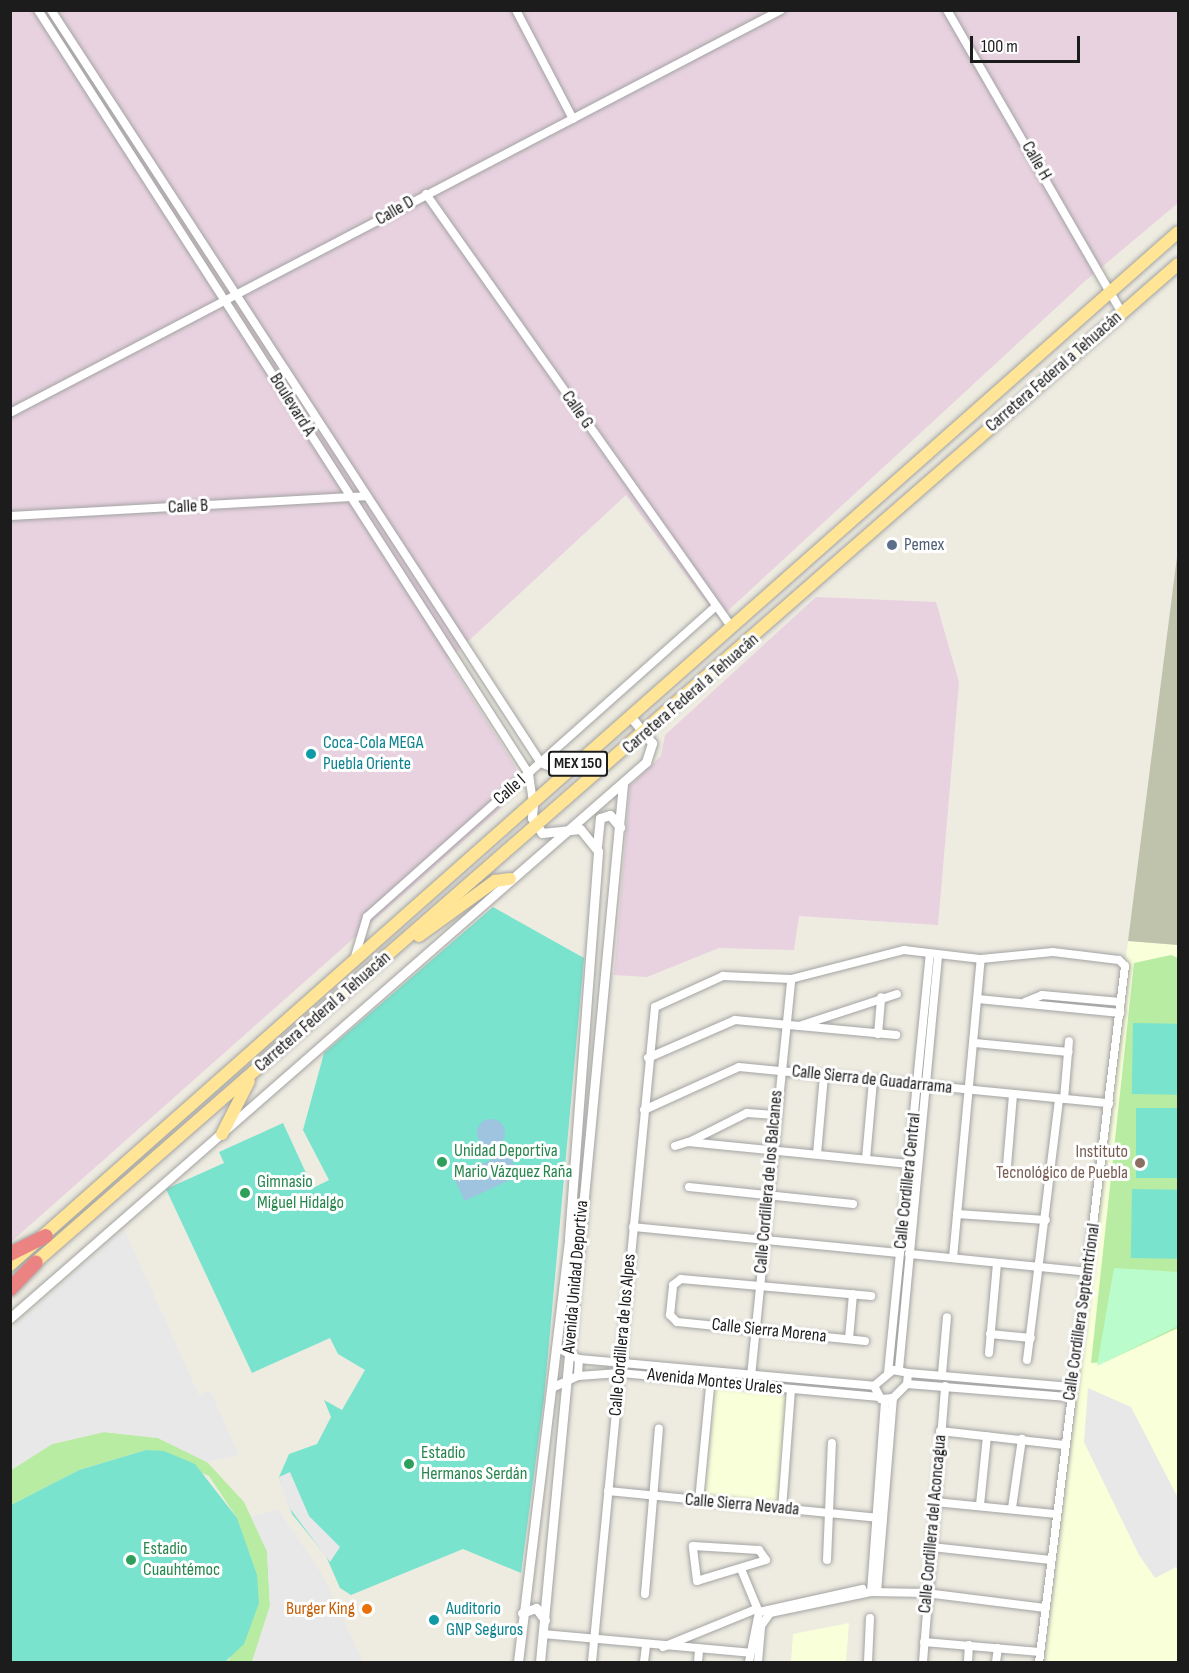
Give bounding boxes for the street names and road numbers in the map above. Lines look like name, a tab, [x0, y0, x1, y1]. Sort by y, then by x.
street label: Calle H	[1016, 138, 1056, 184]
street label: Calle D	[372, 191, 418, 231]
street label: Carretera Federal a Tehuacán	[982, 307, 1126, 437]
street label: Boulevard A	[264, 370, 320, 440]
street label: Calle G	[556, 387, 598, 433]
street label: Calle B	[167, 495, 209, 519]
street label: Carretera Federal a Tehuacán	[619, 629, 763, 759]
road number: MEX 150	[548, 751, 608, 777]
street label: Calle I	[489, 770, 531, 810]
street label: Carretera Federal a Tehuacán	[251, 947, 395, 1077]
street label: Calle Sierra de Guadarrama	[791, 1061, 953, 1099]
street label: Calle Cordillera de los Balcanes	[750, 1089, 788, 1275]
street label: Calle Cordillera Central	[890, 1112, 926, 1250]
street label: Avenida Unidad Deportiva	[559, 1200, 593, 1354]
street label: Calle Cordillera Septemtrional	[1059, 1222, 1105, 1402]
street label: Calle Cordillera de los Alpes	[605, 1253, 641, 1417]
street label: Calle Sierra Morena	[711, 1314, 827, 1348]
street label: Avenida Montes Urales	[646, 1364, 784, 1400]
street label: Calle Cordillera del Aconcagua	[914, 1434, 952, 1614]
street label: Calle Sierra Nevada	[684, 1489, 800, 1521]

